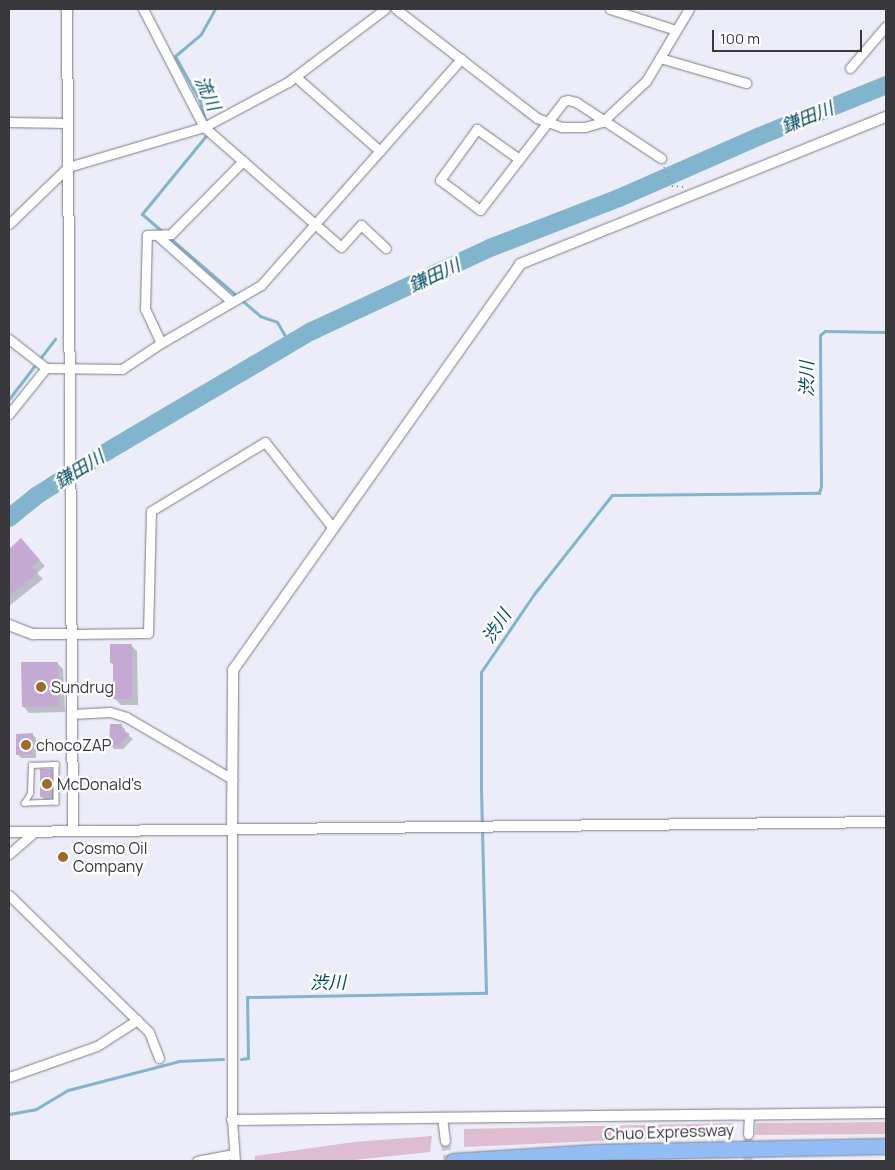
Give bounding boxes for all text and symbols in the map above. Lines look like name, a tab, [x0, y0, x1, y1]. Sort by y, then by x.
scale bar	[715, 20, 865, 52]
text: 100 m	[720, 28, 760, 49]
water label: 流川	[191, 72, 225, 114]
water label: 鎌田川	[778, 97, 836, 137]
water label: 鎌田川	[405, 254, 463, 296]
water label: 渋川	[795, 361, 817, 397]
water label: 鎌田川	[50, 446, 108, 492]
water label: 渋川	[477, 605, 515, 647]
place label: Sundrug	[51, 677, 114, 697]
marker: Sundrug	[35, 681, 47, 693]
place label: chocoZAP	[36, 735, 112, 755]
marker: chocoZAP	[20, 739, 32, 751]
place label: McDonald's	[57, 774, 142, 794]
marker: McDonald's	[41, 778, 53, 790]
place label: Cosmo Oil Company	[73, 838, 147, 876]
marker: Cosmo Oil Company	[57, 851, 69, 863]
water label: 渋川	[310, 971, 346, 993]
street label: Chuo Expressway	[604, 1120, 734, 1144]

